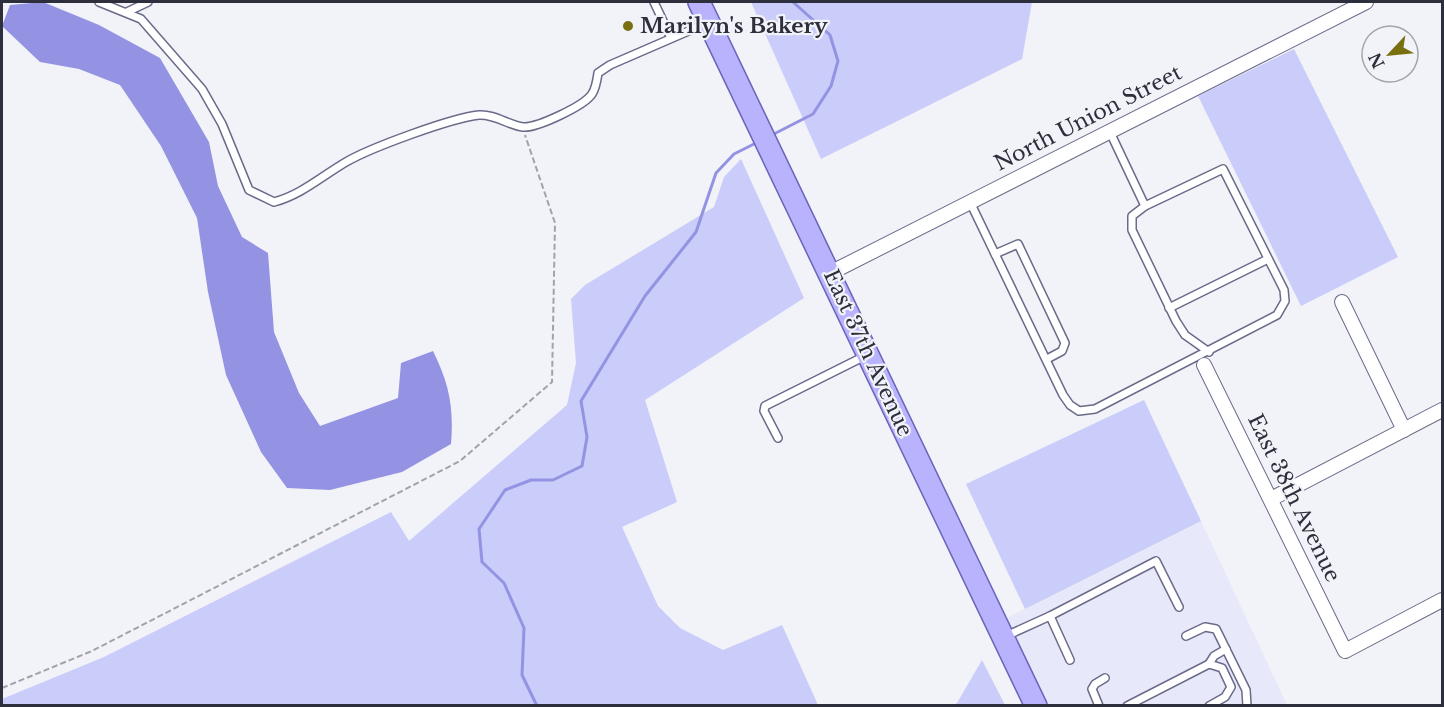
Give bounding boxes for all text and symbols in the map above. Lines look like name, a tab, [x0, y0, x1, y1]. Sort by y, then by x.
place label: Marilyn's Bakery	[640, 13, 828, 39]
marker: Marilyn's Bakery	[621, 19, 635, 33]
north arrow	[1360, 24, 1420, 84]
text: N	[1364, 49, 1389, 72]
street label: North Union Street	[990, 59, 1186, 177]
street label: East 37th Avenue	[818, 265, 918, 441]
street label: East 38th Avenue	[1242, 410, 1346, 586]

